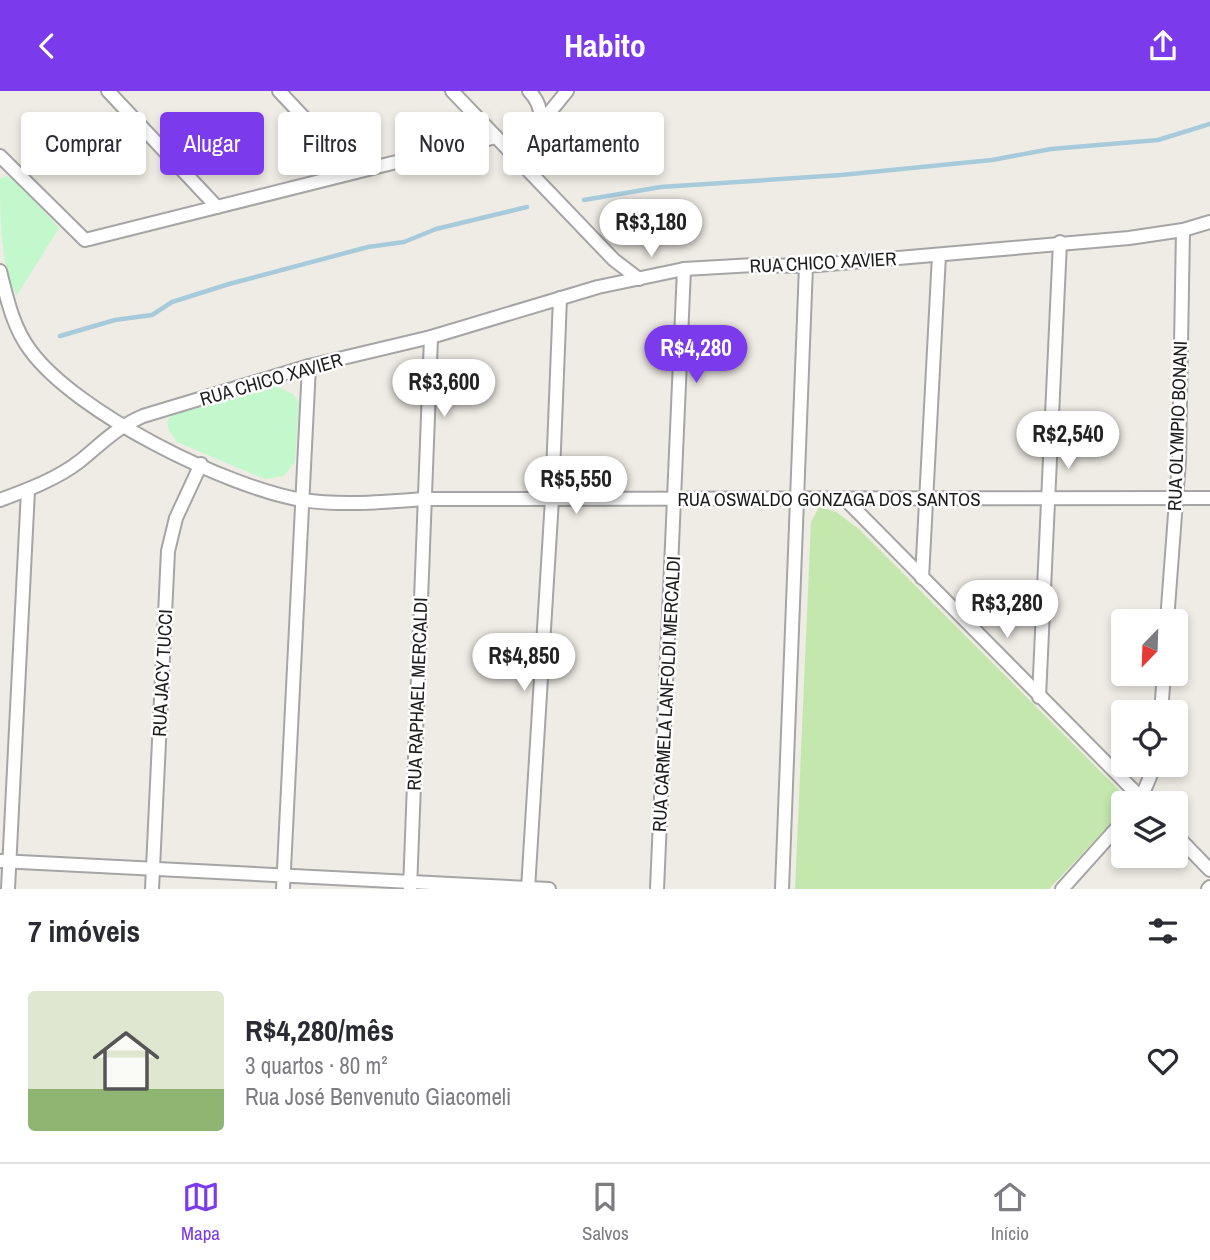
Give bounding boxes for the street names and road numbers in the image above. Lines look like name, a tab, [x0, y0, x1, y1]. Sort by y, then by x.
street label: RUA CHICO XAVIER	[749, 245, 897, 279]
street label: RUA OLYMPIO BONANI	[1161, 340, 1193, 512]
street label: RUA CHICO XAVIER	[197, 346, 345, 412]
street label: RUA OSWALDO GONZAGA DOS SANTOS	[677, 486, 981, 512]
street label: RUA CARMELA LANFOLDI MERCALDI	[646, 555, 686, 833]
street label: RUA RAPHAEL MERCALDI	[401, 597, 433, 791]
street label: RUA JACY TUCCI	[146, 609, 178, 737]

